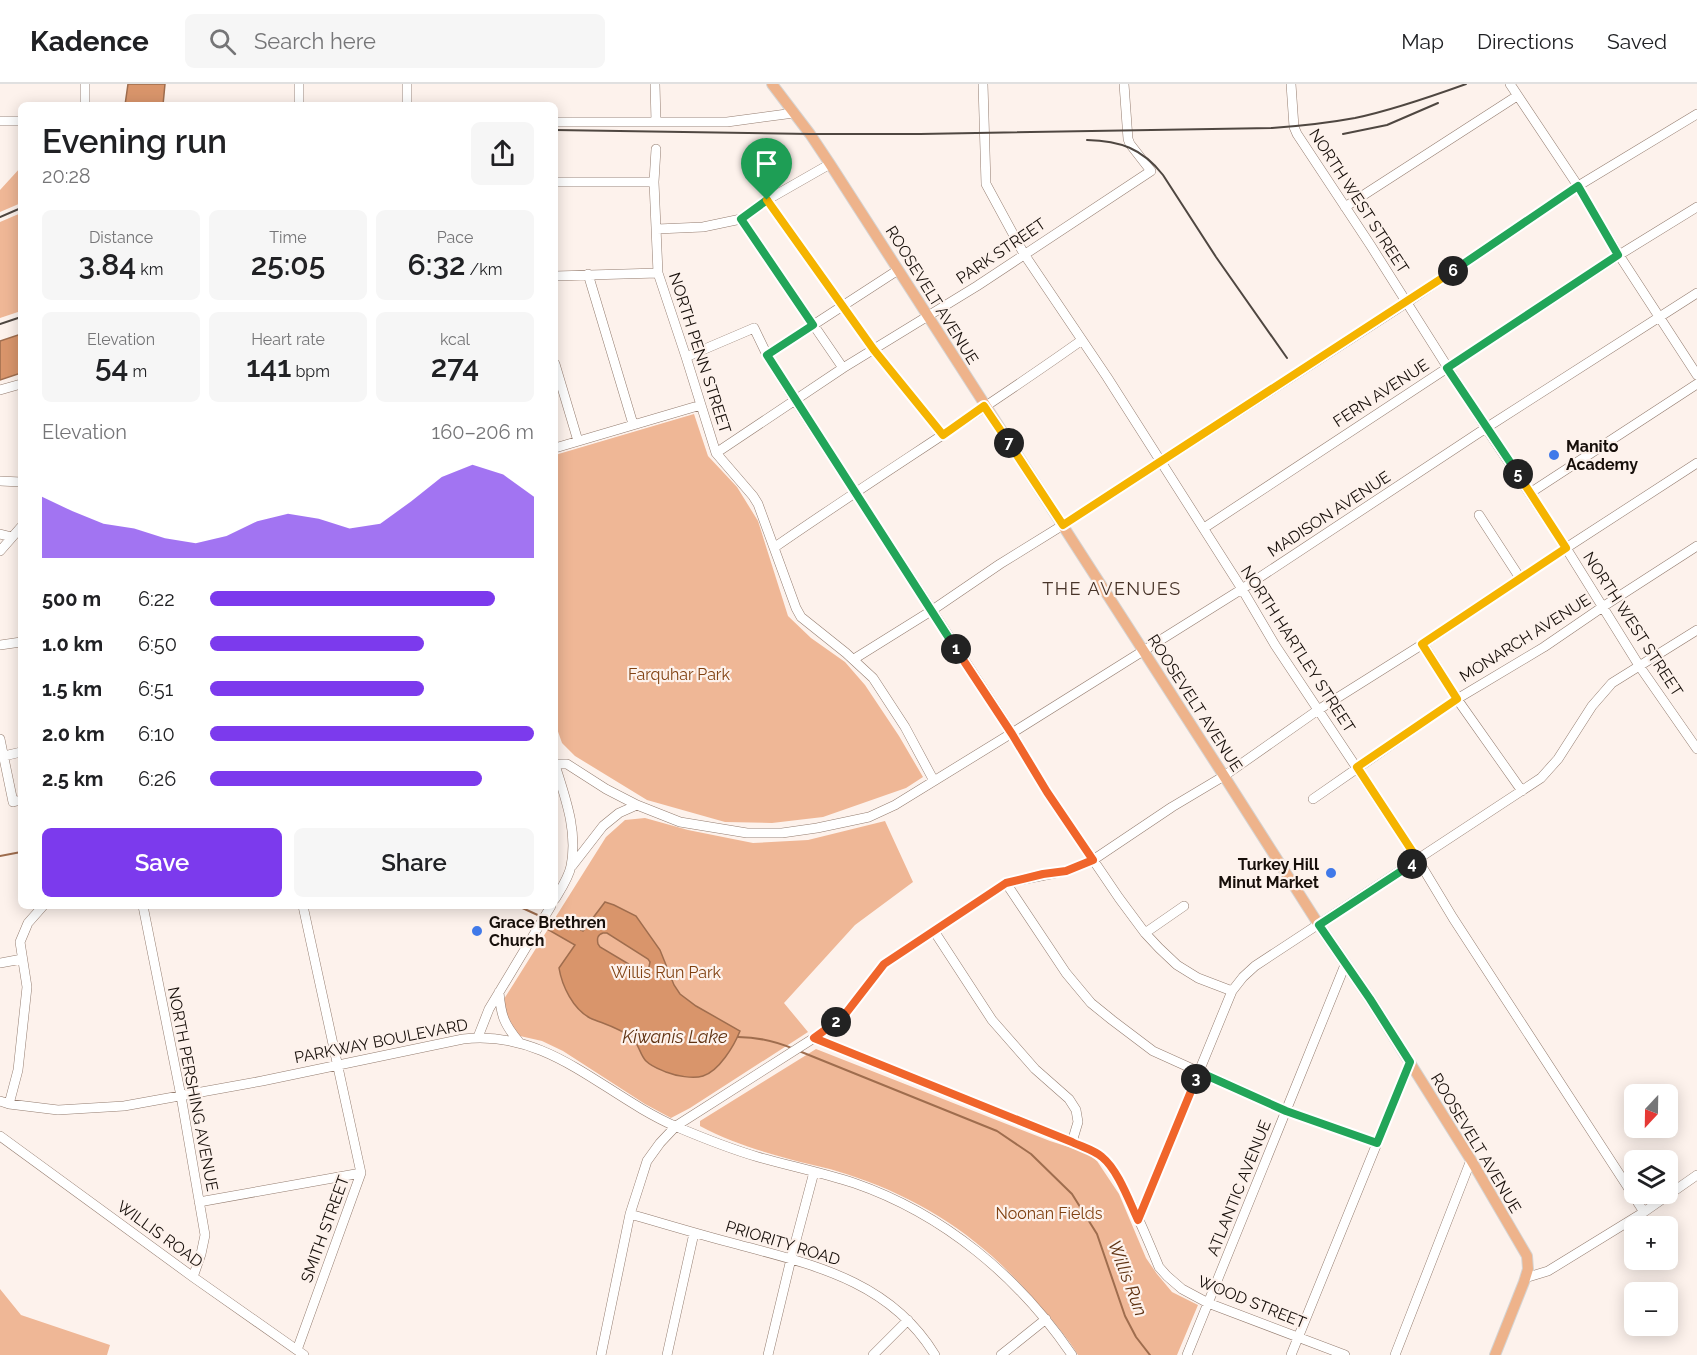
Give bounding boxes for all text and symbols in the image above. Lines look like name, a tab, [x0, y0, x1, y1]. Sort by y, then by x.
search box	[185, 14, 605, 68]
text: Kadence	[30, 25, 149, 58]
icon: search	[206, 25, 239, 58]
text: Search here	[254, 28, 376, 54]
text: Map	[1401, 29, 1444, 54]
text: Directions	[1477, 29, 1574, 54]
text: Saved	[1607, 29, 1667, 54]
text: Evening run	[42, 122, 227, 161]
button: share	[471, 122, 534, 185]
street label: NORTH WEST STREET	[1305, 125, 1413, 277]
pin	[741, 138, 792, 200]
icon: arrive	[750, 147, 783, 180]
text: 20:28	[42, 164, 91, 188]
street label: PARK STREET	[953, 214, 1050, 288]
street label: ROOSEVELT AVENUE	[882, 222, 982, 368]
text: Distance	[89, 228, 153, 247]
text: Time	[269, 228, 307, 247]
text: Pace	[437, 228, 473, 247]
text: 3.84	[78, 247, 136, 282]
text: 25:05	[251, 247, 325, 282]
text: 6:32	[408, 247, 465, 282]
pin: 6	[1438, 256, 1468, 286]
text: km	[136, 260, 164, 279]
text: /km	[465, 260, 502, 279]
text: 6	[1448, 261, 1458, 280]
street label: NORTH PENN STREET	[665, 270, 735, 436]
text: Elevation	[87, 330, 155, 349]
text: Heart rate	[251, 330, 325, 349]
text: kcal	[440, 330, 470, 349]
text: 54	[95, 349, 128, 384]
text: 141	[246, 349, 291, 384]
text: 274	[431, 349, 479, 384]
street label: FERN AVENUE	[1330, 355, 1433, 431]
text: m	[128, 362, 147, 381]
text: bpm	[291, 362, 330, 381]
text: Elevation	[42, 420, 127, 444]
text: 160–206 m	[432, 420, 534, 444]
pin: 7	[994, 428, 1024, 458]
text: 7	[1005, 433, 1013, 452]
place label: Manito Academy	[1566, 437, 1638, 474]
marker: Manito Academy	[1547, 448, 1561, 462]
pin: 5	[1503, 459, 1533, 489]
text: 5	[1514, 464, 1522, 483]
street label: MADISON AVENUE	[1264, 467, 1394, 561]
street label: NORTH WEST STREET	[1579, 548, 1687, 700]
street label: NORTH HARTLEY STREET	[1237, 562, 1359, 736]
district label: THE AVENUES	[1042, 578, 1182, 599]
text: 500 m	[42, 587, 101, 611]
text: 6:22	[138, 587, 175, 611]
street label: MONARCH AVENUE	[1456, 590, 1594, 686]
street label: ROOSEVELT AVENUE	[1144, 631, 1247, 775]
text: 1.0 km	[42, 632, 103, 656]
text: 6:50	[138, 632, 177, 656]
pin: 1	[941, 634, 971, 664]
text: 1	[952, 639, 960, 658]
park label: Farquhar Park	[628, 665, 730, 684]
text: 1.5 km	[42, 677, 102, 701]
text: 6:51	[138, 677, 173, 701]
text: 2.0 km	[42, 722, 105, 746]
text: 6:10	[138, 722, 175, 746]
text: 2.5 km	[42, 767, 103, 791]
text: 6:26	[138, 767, 176, 791]
button: Save	[42, 828, 282, 897]
button: Share	[294, 828, 534, 897]
pin: 4	[1397, 849, 1427, 879]
text: 4	[1407, 854, 1417, 873]
place label: Turkey Hill Minut Market	[1218, 855, 1320, 892]
marker: Turkey Hill Minut Market	[1324, 866, 1338, 880]
place label: Grace Brethren Church	[489, 913, 606, 950]
marker: Grace Brethren Church	[470, 924, 484, 938]
park label: Willis Run Park	[611, 963, 722, 982]
street label: NORTH PERSHING AVENUE	[164, 985, 222, 1193]
pin: 2	[821, 1007, 851, 1037]
text: 2	[831, 1012, 841, 1031]
street label: PARKWAY BOULEVARD	[293, 1015, 469, 1067]
water label: Kiwanis Lake	[622, 1026, 728, 1047]
pin: 3	[1181, 1064, 1211, 1094]
text: 3	[1192, 1069, 1200, 1088]
street label: ROOSEVELT AVENUE	[1427, 1070, 1525, 1217]
north arrow	[1624, 1084, 1678, 1138]
map controls	[1624, 1084, 1678, 1336]
street label: ATLANTIC AVENUE	[1203, 1117, 1275, 1259]
button: layers	[1624, 1150, 1678, 1204]
street label: SMITH STREET	[297, 1173, 353, 1285]
street label: WILLIS ROAD	[113, 1197, 207, 1271]
park label: Noonan Fields	[995, 1204, 1103, 1223]
button: +	[1624, 1216, 1678, 1270]
street label: PRIORITY ROAD	[723, 1217, 843, 1269]
water label: Willis Run	[1104, 1237, 1152, 1319]
street label: WOOD STREET	[1195, 1272, 1309, 1332]
button: −	[1624, 1282, 1678, 1336]

